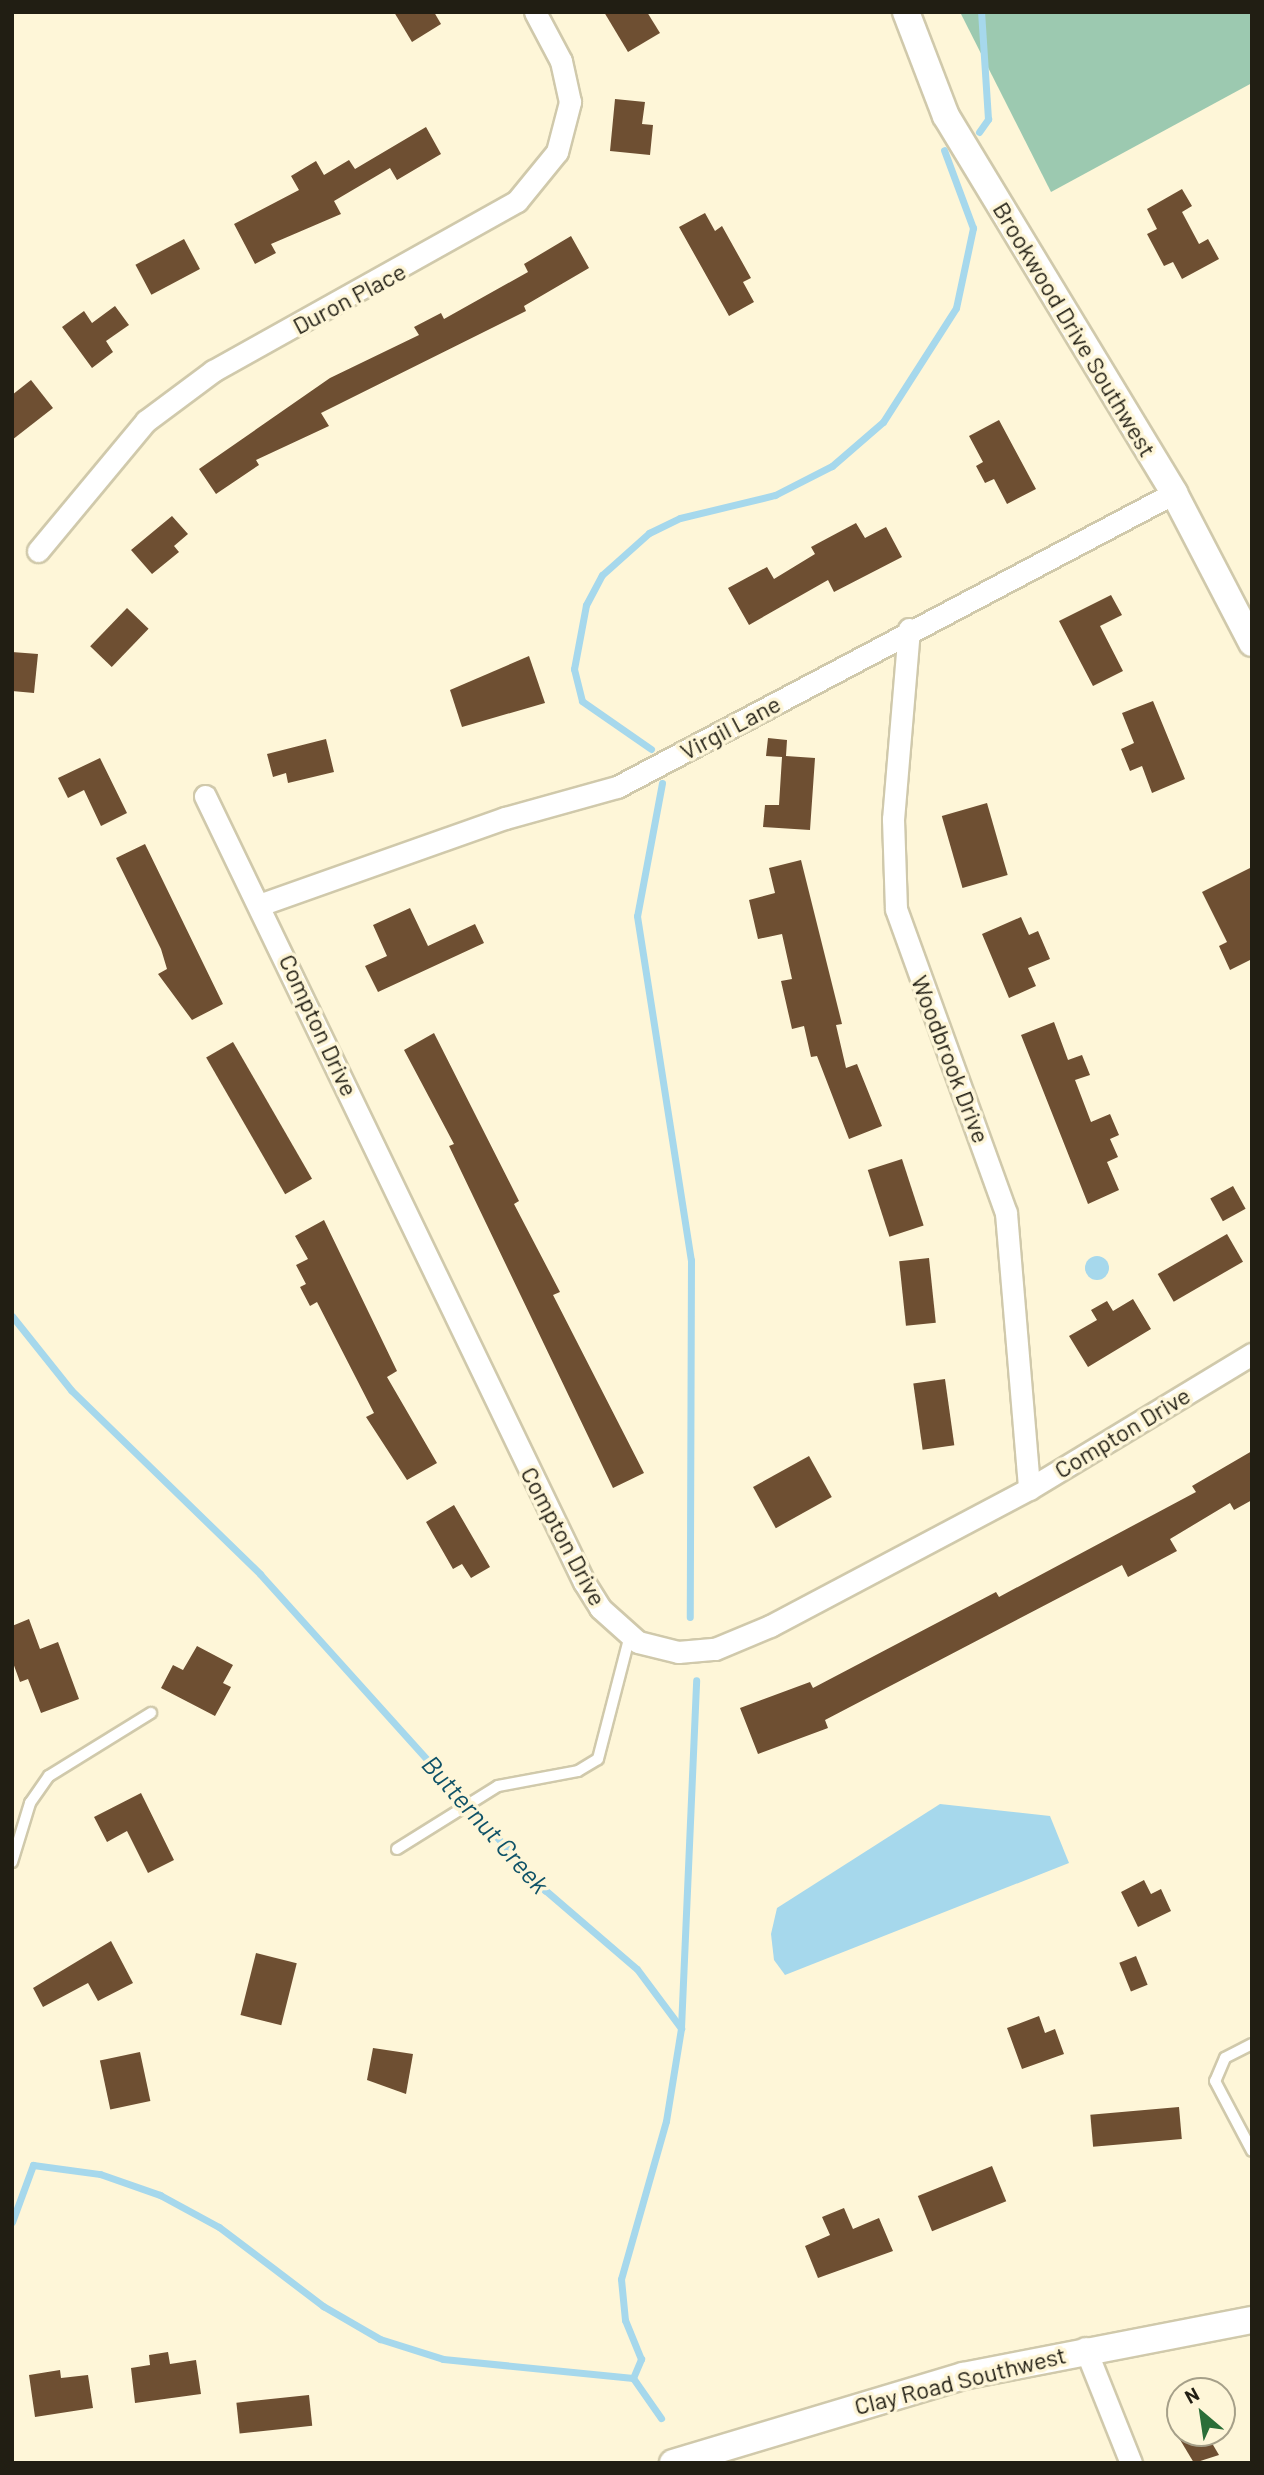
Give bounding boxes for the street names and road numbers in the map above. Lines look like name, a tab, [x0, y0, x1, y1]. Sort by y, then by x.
street label: Brookwood Drive Southwest	[987, 196, 1163, 462]
street label: Duron Place	[288, 256, 410, 340]
street label: Virgil Lane	[675, 689, 785, 765]
street label: Compton Drive	[274, 949, 364, 1101]
street label: Woodbrook Drive	[906, 971, 996, 1147]
street label: Compton Drive	[1049, 1380, 1195, 1484]
street label: Compton Drive	[515, 1462, 613, 1610]
street label: Clay Road Southwest	[851, 2340, 1069, 2420]

